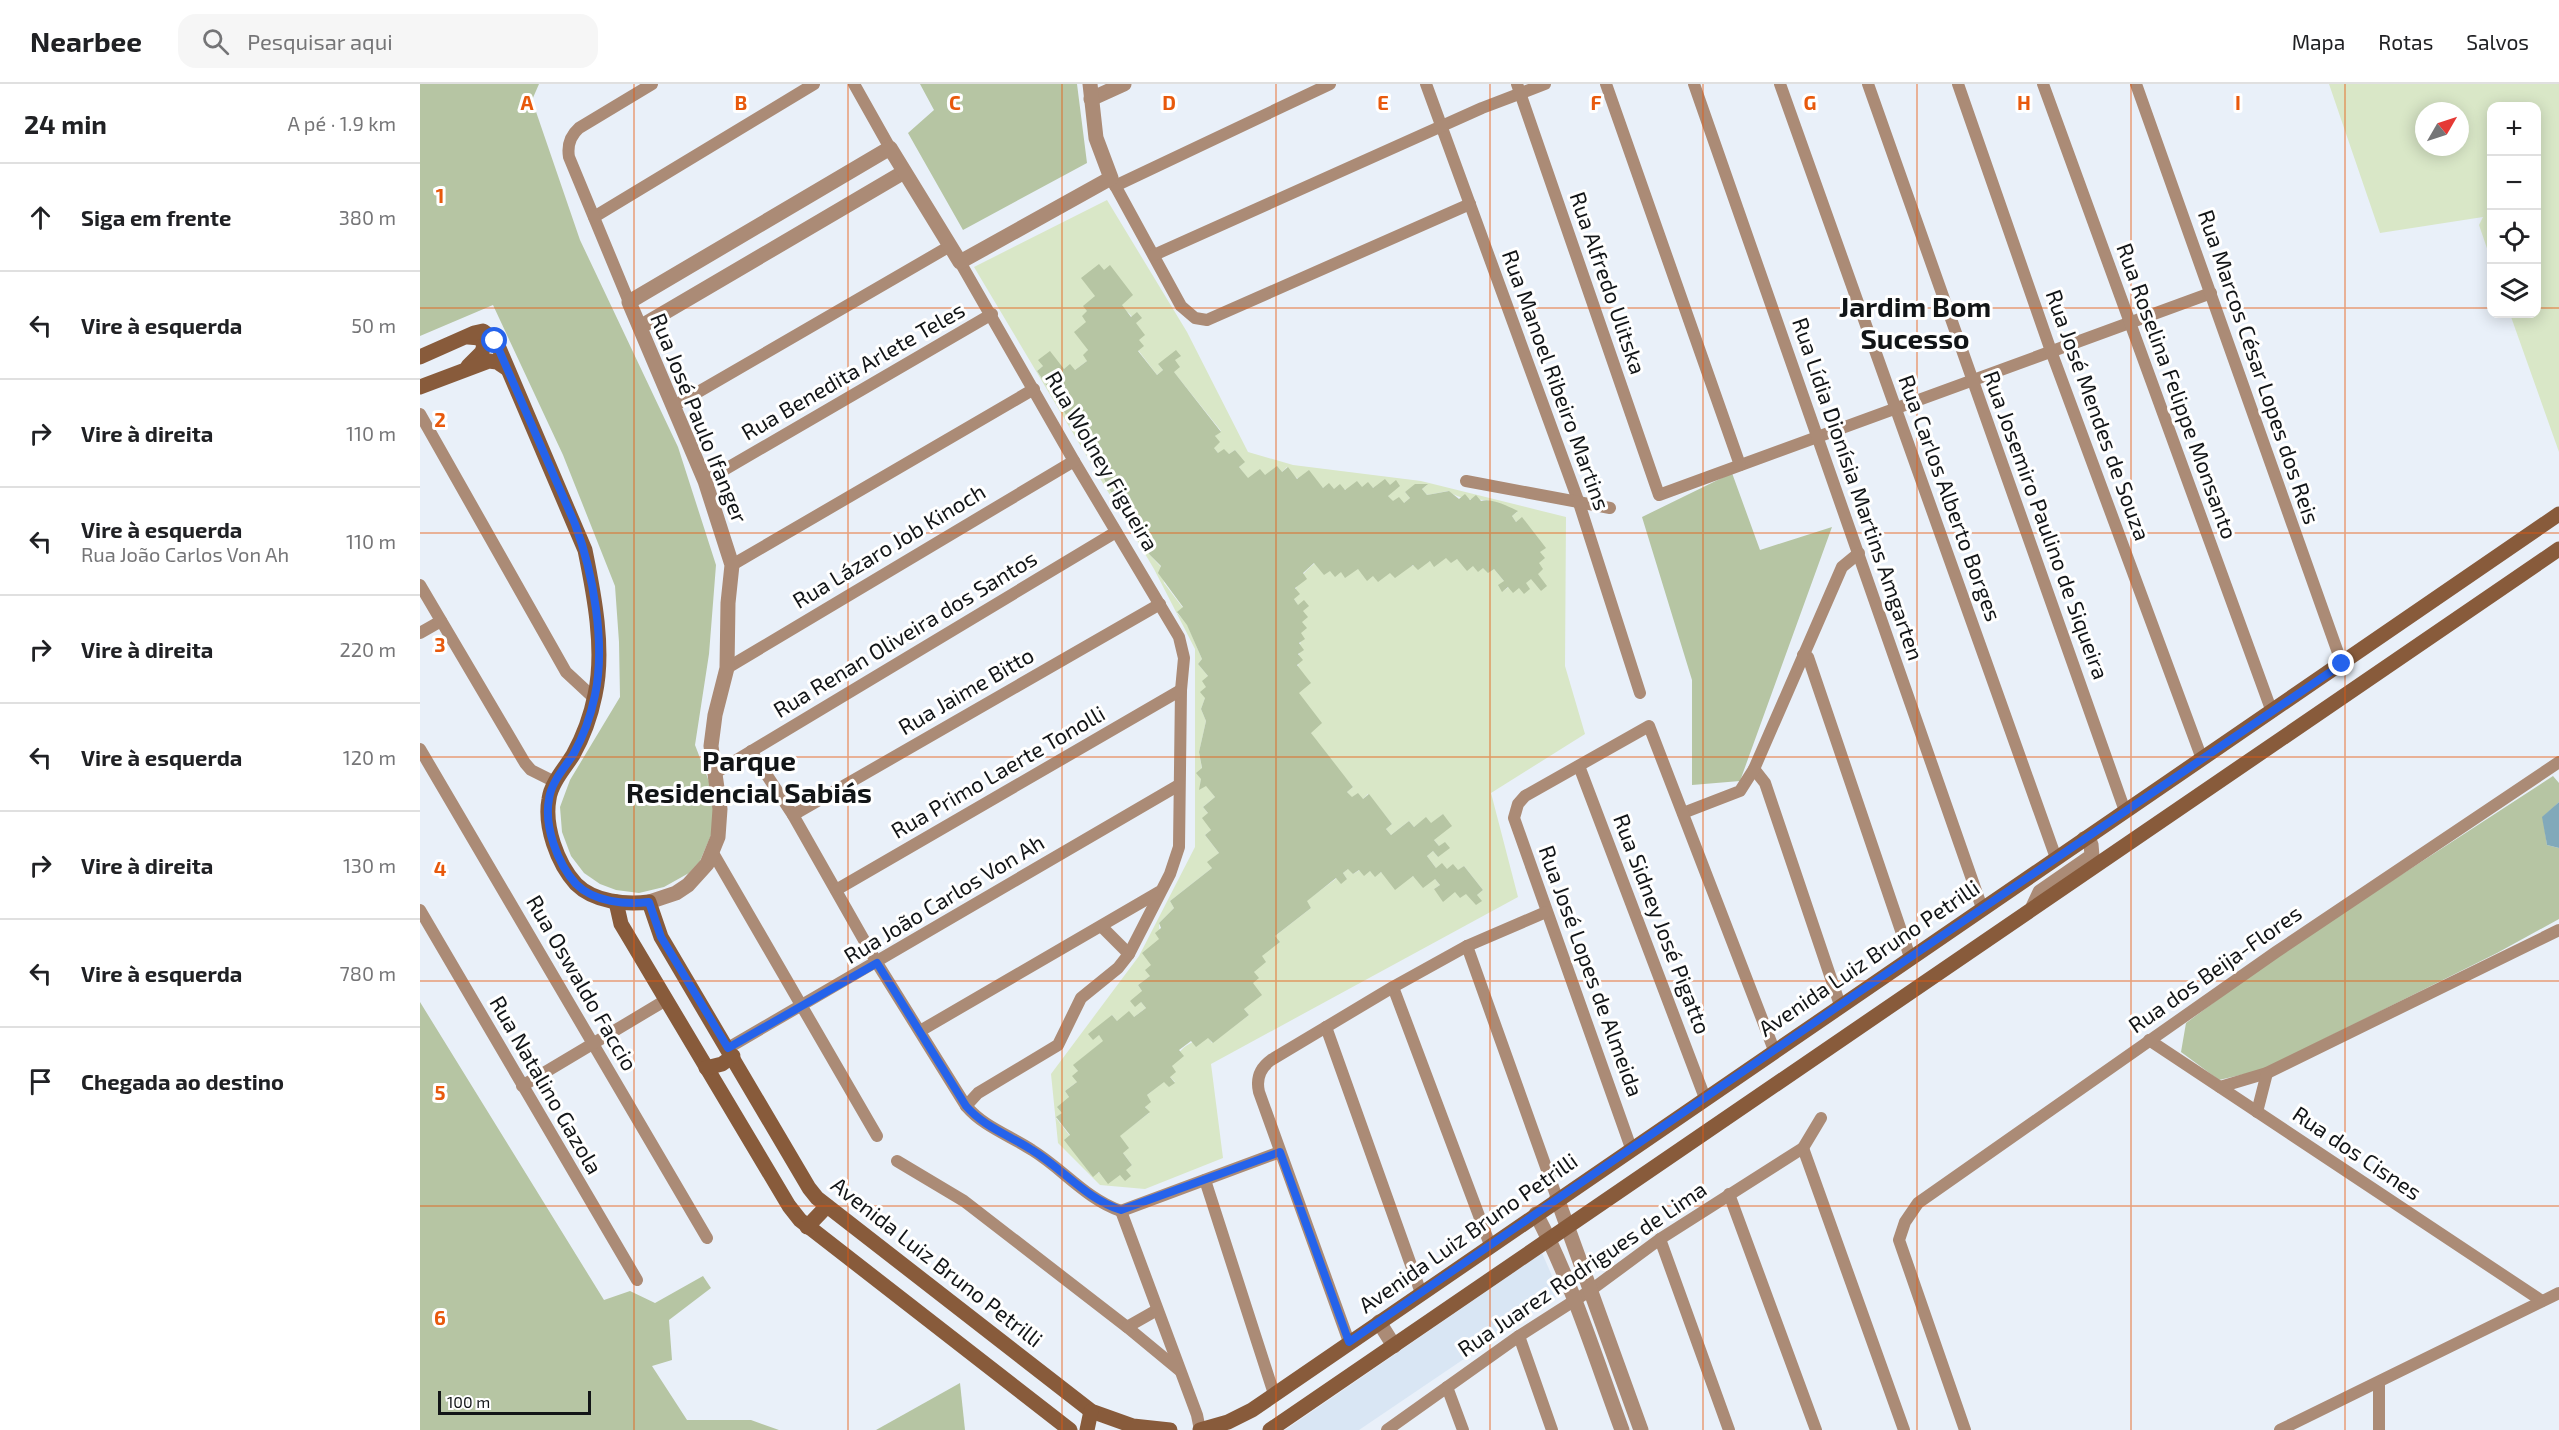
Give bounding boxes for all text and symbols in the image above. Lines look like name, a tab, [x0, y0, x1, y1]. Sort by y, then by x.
search box	[178, 14, 598, 68]
text: Nearbee	[30, 24, 142, 58]
icon: search	[199, 25, 232, 58]
text: Pesquisar aqui	[247, 28, 393, 54]
text: Mapa	[2292, 29, 2345, 54]
text: Rotas	[2378, 29, 2433, 54]
text: Salvos	[2466, 29, 2529, 54]
text: A	[520, 90, 534, 114]
text: B	[735, 90, 747, 114]
text: C	[949, 90, 961, 114]
text: D	[1162, 90, 1176, 114]
text: E	[1377, 90, 1389, 114]
text: F	[1590, 90, 1602, 114]
text: G	[1804, 90, 1816, 114]
text: H	[2017, 90, 2031, 114]
text: I	[2235, 90, 2241, 114]
north arrow	[2415, 102, 2469, 156]
map controls	[2487, 102, 2541, 318]
button: +	[2487, 102, 2541, 156]
text: 24 min	[24, 108, 107, 139]
text: A pé · 1.9 km	[287, 111, 396, 135]
button: −	[2487, 156, 2541, 210]
text: 1	[436, 183, 444, 207]
street label: Rua Alfredo Ulitska	[1566, 188, 1652, 377]
icon: ahead	[24, 201, 57, 234]
text: Siga em frente	[81, 204, 231, 230]
text: 380 m	[339, 205, 396, 229]
street label: Rua Marcos César Lopes dos Reis	[2194, 206, 2326, 527]
button: locate	[2487, 210, 2541, 264]
street label: Rua Roselina Felippe Monsanto	[2112, 239, 2244, 542]
street label: Rua Manoel Ribeiro Martins	[1498, 246, 1616, 513]
button: layers	[2487, 264, 2541, 318]
street label: Rua José Mendes de Souza	[2041, 286, 2156, 544]
district label: Jardim Bom Sucesso	[1839, 289, 1991, 355]
street label: Rua Benedita Arlete Teles	[736, 296, 969, 445]
icon: left	[24, 309, 57, 342]
street label: Rua José Paulo Ifanger	[646, 309, 754, 526]
text: Vire à esquerda	[81, 312, 242, 338]
text: 50 m	[351, 313, 396, 337]
street label: Rua Lídia Dionísia Martins Amgarten	[1788, 314, 1930, 663]
route start	[481, 327, 507, 353]
street label: Rua Wolney Figueira	[1041, 366, 1165, 555]
street label: Rua Josemiro Paulino de Siqueira	[1979, 367, 2115, 682]
street label: Rua Carlos Alberto Borges	[1894, 371, 2008, 624]
text: 2	[434, 407, 446, 431]
icon: right	[24, 417, 57, 450]
text: Vire à direita	[81, 420, 213, 446]
text: 110 m	[346, 421, 396, 445]
street label: Rua Lázaro Job Kinoch	[787, 477, 989, 613]
text: Vire à esquerda	[81, 516, 242, 542]
icon: left	[24, 525, 57, 558]
text: 110 m	[346, 529, 396, 553]
text: Rua João Carlos Von Ah	[81, 542, 289, 566]
street label: Rua Renan Oliveira dos Santos	[768, 544, 1041, 722]
text: 3	[434, 632, 446, 656]
icon: right	[24, 633, 57, 666]
text: Vire à direita	[81, 636, 213, 662]
text: 220 m	[339, 637, 396, 661]
street label: Rua Jaime Bitto	[893, 641, 1038, 739]
route end	[2328, 650, 2354, 676]
street label: Rua Primo Laerte Tonolli	[886, 699, 1109, 843]
icon: left	[24, 741, 57, 774]
district label: Parque Residencial Sabiás	[626, 743, 872, 809]
text: Vire à esquerda	[81, 744, 242, 770]
text: 120 m	[343, 745, 396, 769]
street label: Rua Sidney José Pigatto	[1609, 810, 1717, 1037]
street label: Rua João Carlos Von Ah	[839, 828, 1048, 968]
street label: Rua José Lopes de Almeida	[1534, 842, 1650, 1100]
icon: right	[24, 849, 57, 882]
text: Vire à direita	[81, 852, 213, 878]
text: 130 m	[343, 853, 396, 877]
text: 4	[434, 856, 447, 880]
street label: Avenida Luiz Bruno Petrilli	[1753, 873, 1984, 1041]
street label: Rua Oswaldo Faccio	[522, 890, 644, 1075]
street label: Rua dos Beija-Flores	[2123, 899, 2306, 1038]
icon: left	[24, 957, 57, 990]
text: Vire à esquerda	[81, 960, 242, 986]
text: 780 m	[340, 961, 396, 985]
street label: Rua Natalino Gazola	[485, 991, 609, 1178]
icon: arrive	[24, 1065, 57, 1098]
text: Chegada ao destino	[81, 1068, 284, 1094]
text: 5	[434, 1080, 446, 1104]
street label: Rua dos Cisnes	[2288, 1100, 2427, 1205]
street label: Avenida Luiz Bruno Petrilli	[1353, 1147, 1582, 1318]
street label: Avenida Luiz Bruno Petrilli	[827, 1171, 1048, 1352]
street label: Rua Juarez Rodrigues de Lima	[1452, 1175, 1711, 1361]
text: 6	[434, 1305, 446, 1329]
scale bar	[438, 1388, 591, 1416]
text: 100 m	[447, 1392, 490, 1411]

